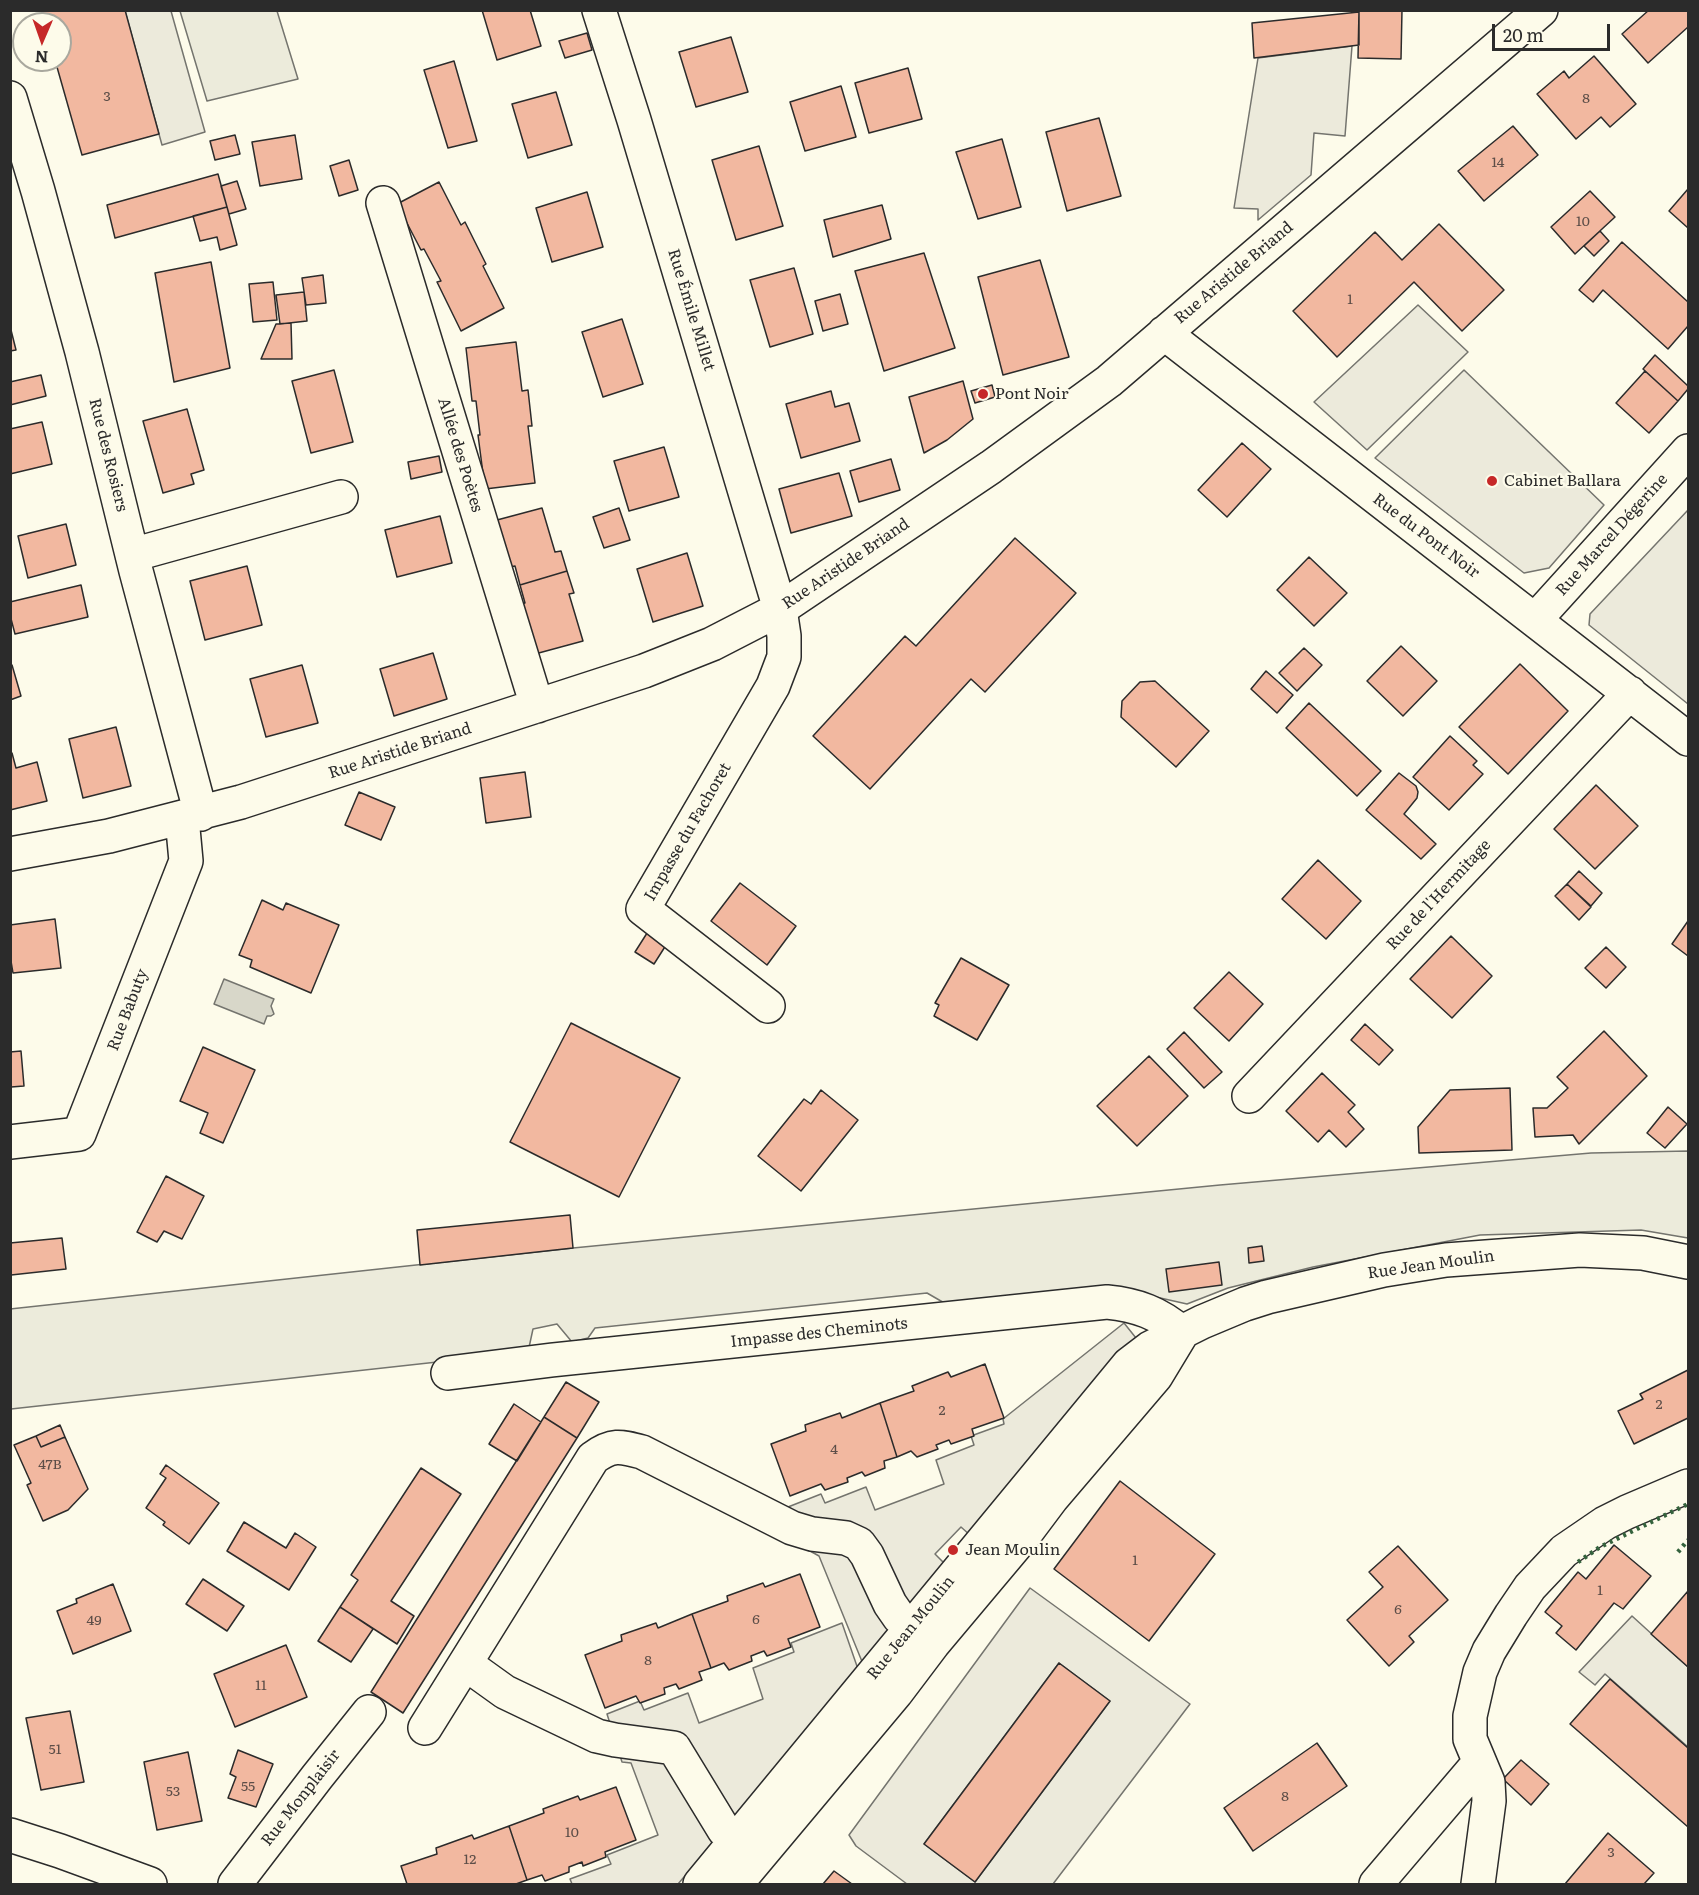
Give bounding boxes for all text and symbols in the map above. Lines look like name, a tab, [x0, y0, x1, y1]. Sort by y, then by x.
north arrow	[12, 12, 72, 72]
scale bar	[1495, 12, 1614, 50]
text: 20 m	[1503, 21, 1544, 48]
text: N	[34, 46, 49, 70]
house number: 3	[103, 89, 111, 105]
house number: 8	[1582, 91, 1590, 107]
house number: 14	[1492, 155, 1504, 171]
house number: 10	[1576, 214, 1590, 230]
street label: Rue Aristide Briand	[1171, 218, 1297, 328]
street label: Rue Émile Millet	[663, 247, 719, 373]
house number: 1	[1347, 292, 1353, 308]
place label: Pont Noir	[995, 384, 1068, 404]
marker: Pont Noir	[976, 387, 990, 401]
street label: Allée des Poètes	[433, 395, 487, 515]
street label: Rue des Rosiers	[85, 396, 131, 514]
street label: Rue Marcel Dégerine	[1552, 470, 1672, 600]
place label: Cabinet Ballara	[1504, 471, 1621, 491]
marker: Cabinet Ballara	[1485, 474, 1499, 488]
street label: Rue du Pont Noir	[1369, 490, 1483, 582]
street label: Rue Aristide Briand	[779, 514, 913, 614]
street label: Rue Aristide Briand	[326, 719, 474, 783]
street label: Impasse du Fachoret	[641, 759, 735, 905]
street label: Rue de l'Hermitage	[1383, 836, 1495, 954]
street label: Rue Babuty	[104, 966, 152, 1054]
street label: Rue Jean Moulin	[1366, 1247, 1496, 1283]
street label: Impasse des Cheminots	[730, 1314, 908, 1352]
house number: 2	[1655, 1397, 1663, 1413]
house number: 2	[938, 1403, 946, 1419]
house number: 4	[830, 1442, 838, 1458]
house number: 47B	[38, 1457, 62, 1473]
place label: Jean Moulin	[965, 1540, 1060, 1560]
marker: Jean Moulin	[946, 1543, 960, 1557]
house number: 1	[1132, 1553, 1138, 1569]
street label: Rue Jean Moulin	[863, 1572, 959, 1684]
house number: 1	[1597, 1583, 1603, 1599]
house number: 6	[1394, 1602, 1402, 1618]
house number: 6	[752, 1612, 760, 1628]
house number: 49	[86, 1613, 102, 1629]
house number: 8	[644, 1653, 652, 1669]
house number: 11	[255, 1678, 267, 1694]
house number: 51	[49, 1742, 61, 1758]
street label: Rue Monplaisir	[257, 1746, 345, 1850]
house number: 55	[241, 1779, 255, 1795]
house number: 53	[166, 1784, 180, 1800]
house number: 8	[1281, 1789, 1289, 1805]
house number: 10	[565, 1825, 579, 1841]
house number: 3	[1607, 1845, 1615, 1861]
house number: 12	[464, 1852, 476, 1868]

